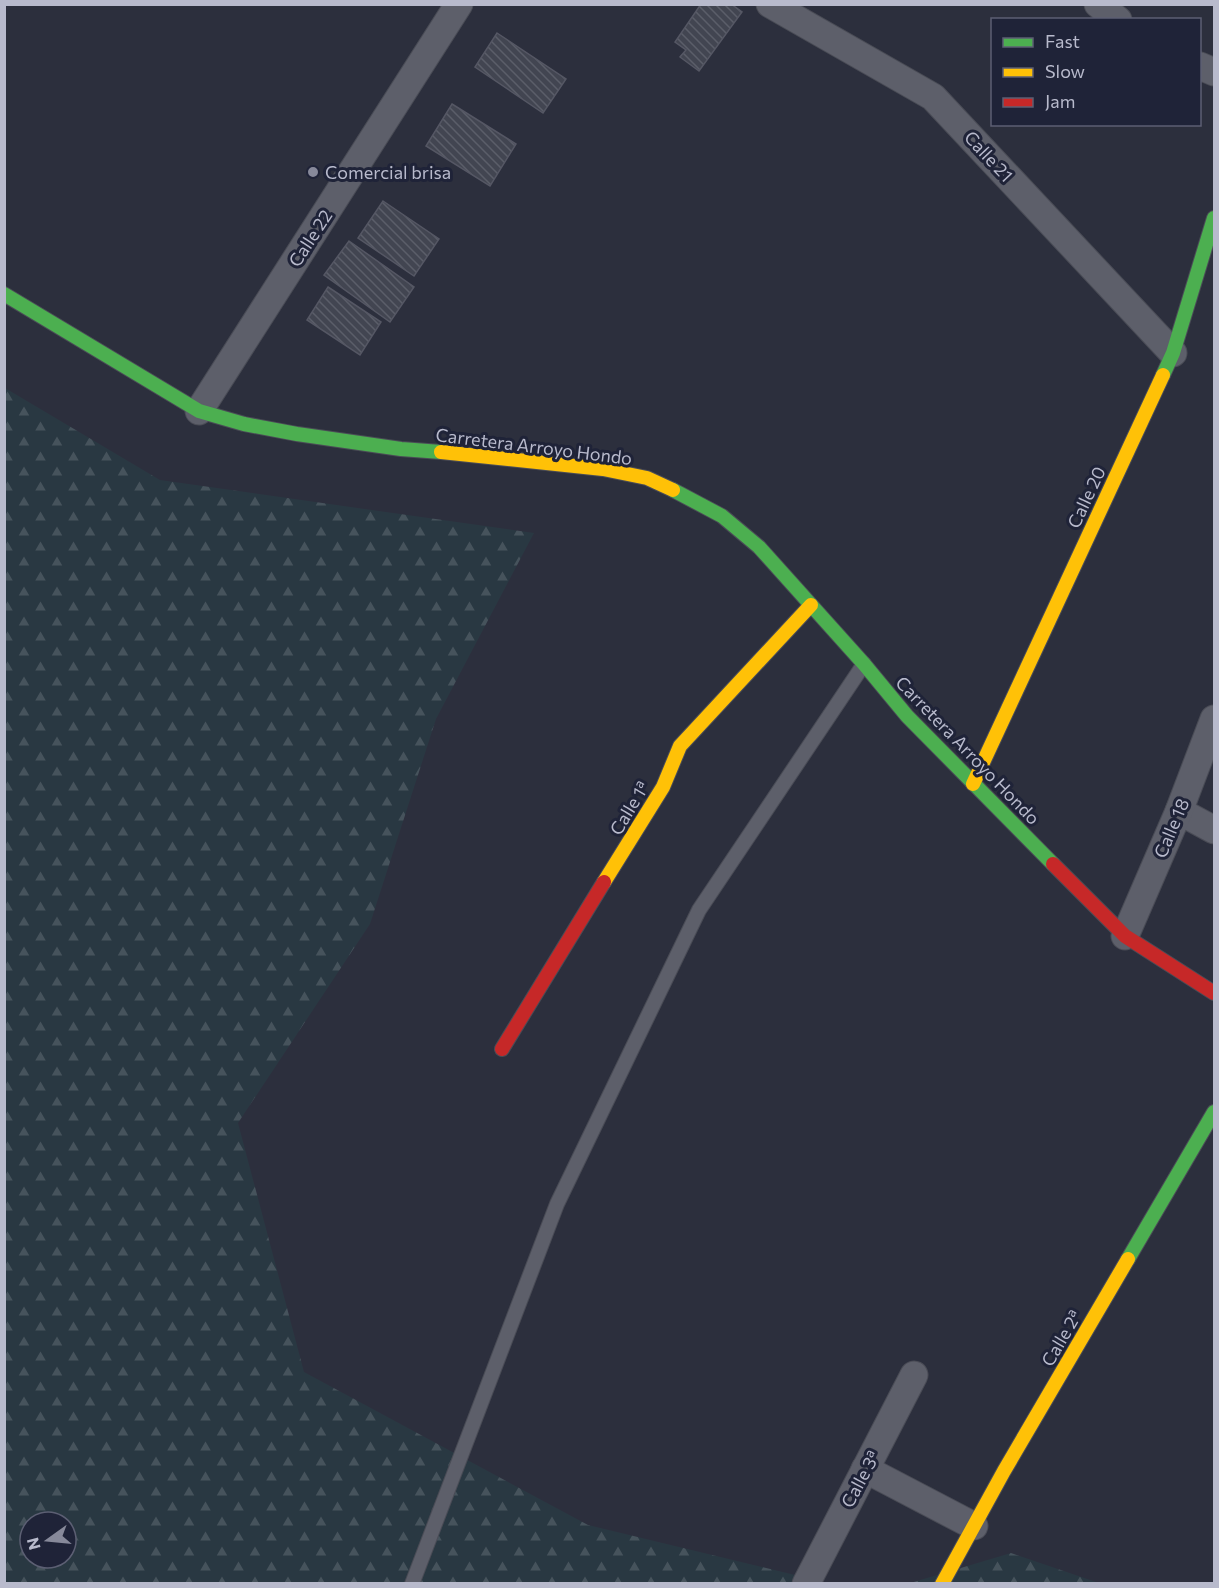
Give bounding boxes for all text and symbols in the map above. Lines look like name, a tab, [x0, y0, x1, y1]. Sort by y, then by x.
legend	[991, 18, 1201, 126]
text: Fast	[1045, 30, 1080, 52]
text: Slow	[1045, 60, 1085, 82]
text: Jam	[1045, 90, 1075, 112]
street label: Calle 21	[960, 126, 1018, 186]
place label: Comercial brisa	[325, 161, 451, 183]
marker: Comercial brisa	[306, 165, 320, 179]
street label: Calle 22	[283, 205, 337, 271]
street label: Carretera Arroyo Hondo	[435, 423, 633, 469]
street label: Calle 20	[1062, 463, 1110, 531]
street label: Carretera Arroyo Hondo	[891, 671, 1045, 829]
street label: Calle 1ª	[604, 777, 654, 839]
street label: Calle 18	[1149, 795, 1193, 861]
street label: Calle 2ª	[1036, 1306, 1086, 1370]
street label: Calle 3ª	[836, 1447, 884, 1511]
north arrow	[18, 1510, 78, 1570]
text: N	[22, 1536, 44, 1552]

